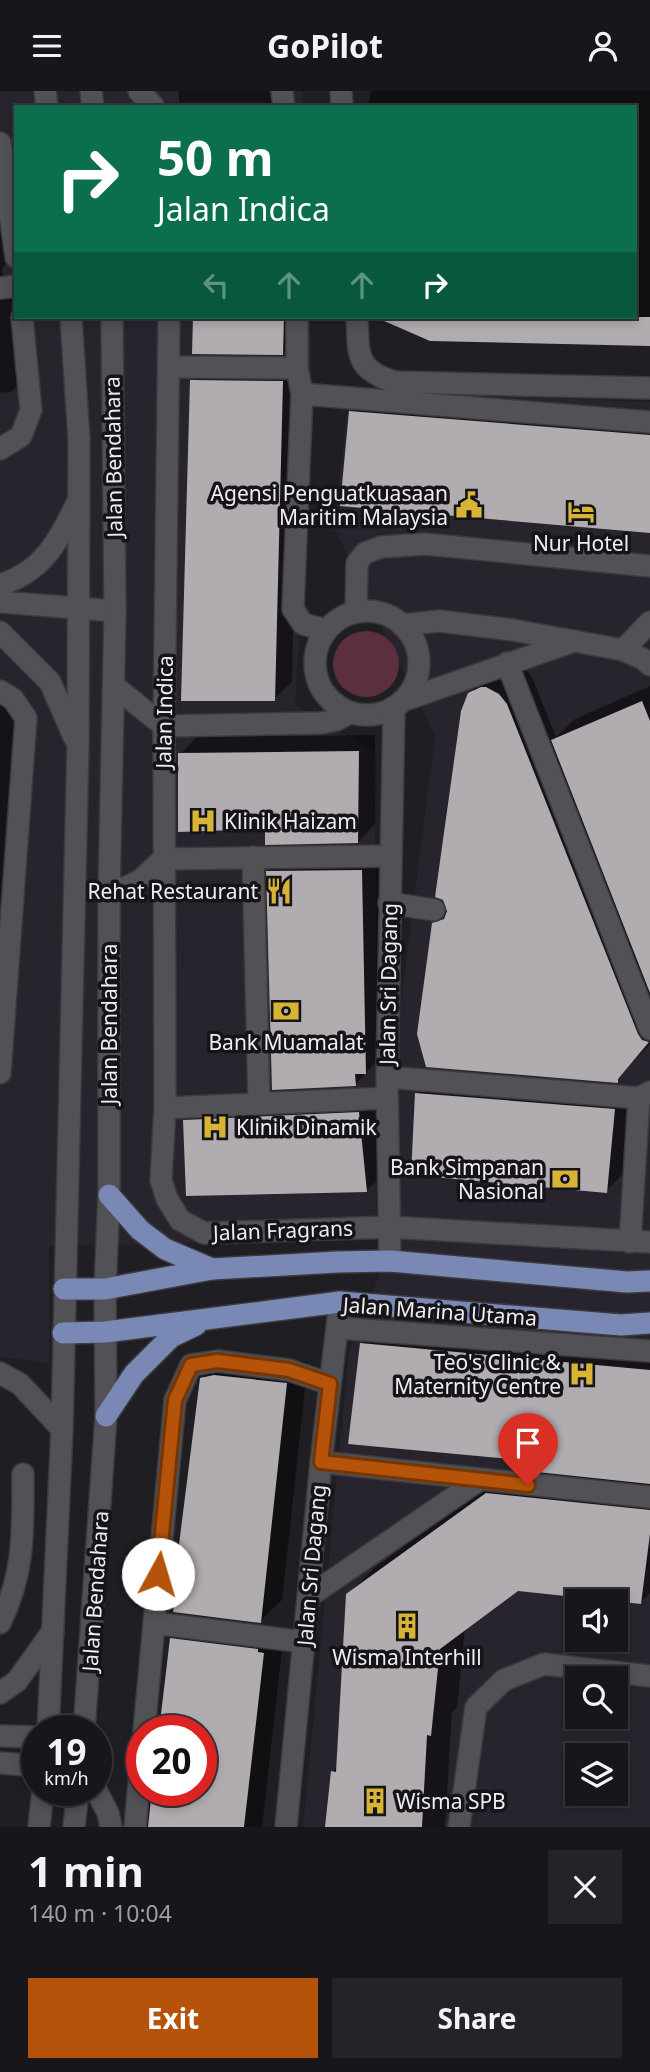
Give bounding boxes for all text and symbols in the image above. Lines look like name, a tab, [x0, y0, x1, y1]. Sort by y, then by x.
text: GoPilot	[267, 24, 383, 67]
icon: menu	[28, 27, 66, 65]
icon: person	[584, 27, 622, 65]
text: 50 m	[157, 124, 274, 190]
icon: right	[42, 133, 133, 224]
text: Jalan Indica	[157, 187, 330, 230]
icon: left	[197, 266, 235, 304]
icon: ahead	[270, 266, 308, 304]
icon: ahead	[343, 266, 381, 304]
icon: right	[416, 266, 454, 304]
street label: Jalan Bendahara	[98, 376, 128, 540]
place label: Agensi Penguatkuasaan Maritim Malaysia	[211, 479, 448, 531]
public building icon: Agensi Penguatkuasaan Maritim Malaysia	[454, 490, 484, 520]
hotel icon: Nur Hotel	[566, 497, 596, 527]
place label: Nur Hotel	[533, 529, 629, 557]
street label: Jalan Indica	[149, 655, 179, 771]
hospital icon: Klinik Haizam	[188, 806, 218, 836]
place label: Klinik Haizam	[224, 807, 357, 835]
restaurant icon: Rehat Restaurant	[264, 876, 294, 906]
place label: Rehat Restaurant	[87, 877, 258, 905]
street label: Jalan Sri Dagang	[373, 903, 403, 1067]
street label: Jalan Bendahara	[95, 943, 123, 1107]
bank icon: Bank Muamalat	[271, 996, 301, 1026]
place label: Bank Muamalat	[208, 1028, 364, 1056]
hospital icon: Klinik Dinamik	[200, 1112, 230, 1142]
place label: Klinik Dinamik	[236, 1113, 377, 1141]
place label: Bank Simpanan Nasional	[390, 1153, 544, 1205]
bank icon: Bank Simpanan Nasional	[550, 1164, 580, 1194]
street label: Jalan Fragrans	[211, 1214, 353, 1247]
street label: Jalan Marina Utama	[340, 1290, 538, 1332]
place label: Teo's Clinic & Maternity Centre	[394, 1348, 562, 1400]
hospital icon: Teo's Clinic & Maternity Centre	[567, 1359, 597, 1389]
pin	[498, 1413, 558, 1485]
icon: arrive	[509, 1424, 547, 1462]
street label: Jalan Sri Dagang	[290, 1483, 332, 1649]
street label: Jalan Bendahara	[75, 1510, 115, 1674]
position arrow	[121, 1537, 195, 1611]
map controls	[565, 1589, 628, 1806]
button: sound	[565, 1589, 628, 1652]
building icon: Wisma Interhill	[392, 1611, 422, 1641]
place label: Wisma Interhill	[332, 1643, 482, 1671]
button: search	[565, 1666, 628, 1729]
speed limit sign: 20	[126, 1715, 217, 1806]
text: 19	[46, 1728, 87, 1775]
button: layers	[565, 1743, 628, 1806]
text: km/h	[44, 1766, 89, 1790]
building icon: Wisma SPB	[360, 1786, 390, 1816]
place label: Wisma SPB	[396, 1787, 506, 1815]
text: 1 min	[28, 1842, 144, 1899]
button: close	[548, 1850, 622, 1924]
text: 140 m · 10:04	[28, 1897, 172, 1929]
button: Exit	[28, 1978, 318, 2058]
button: Share	[332, 1978, 622, 2058]

